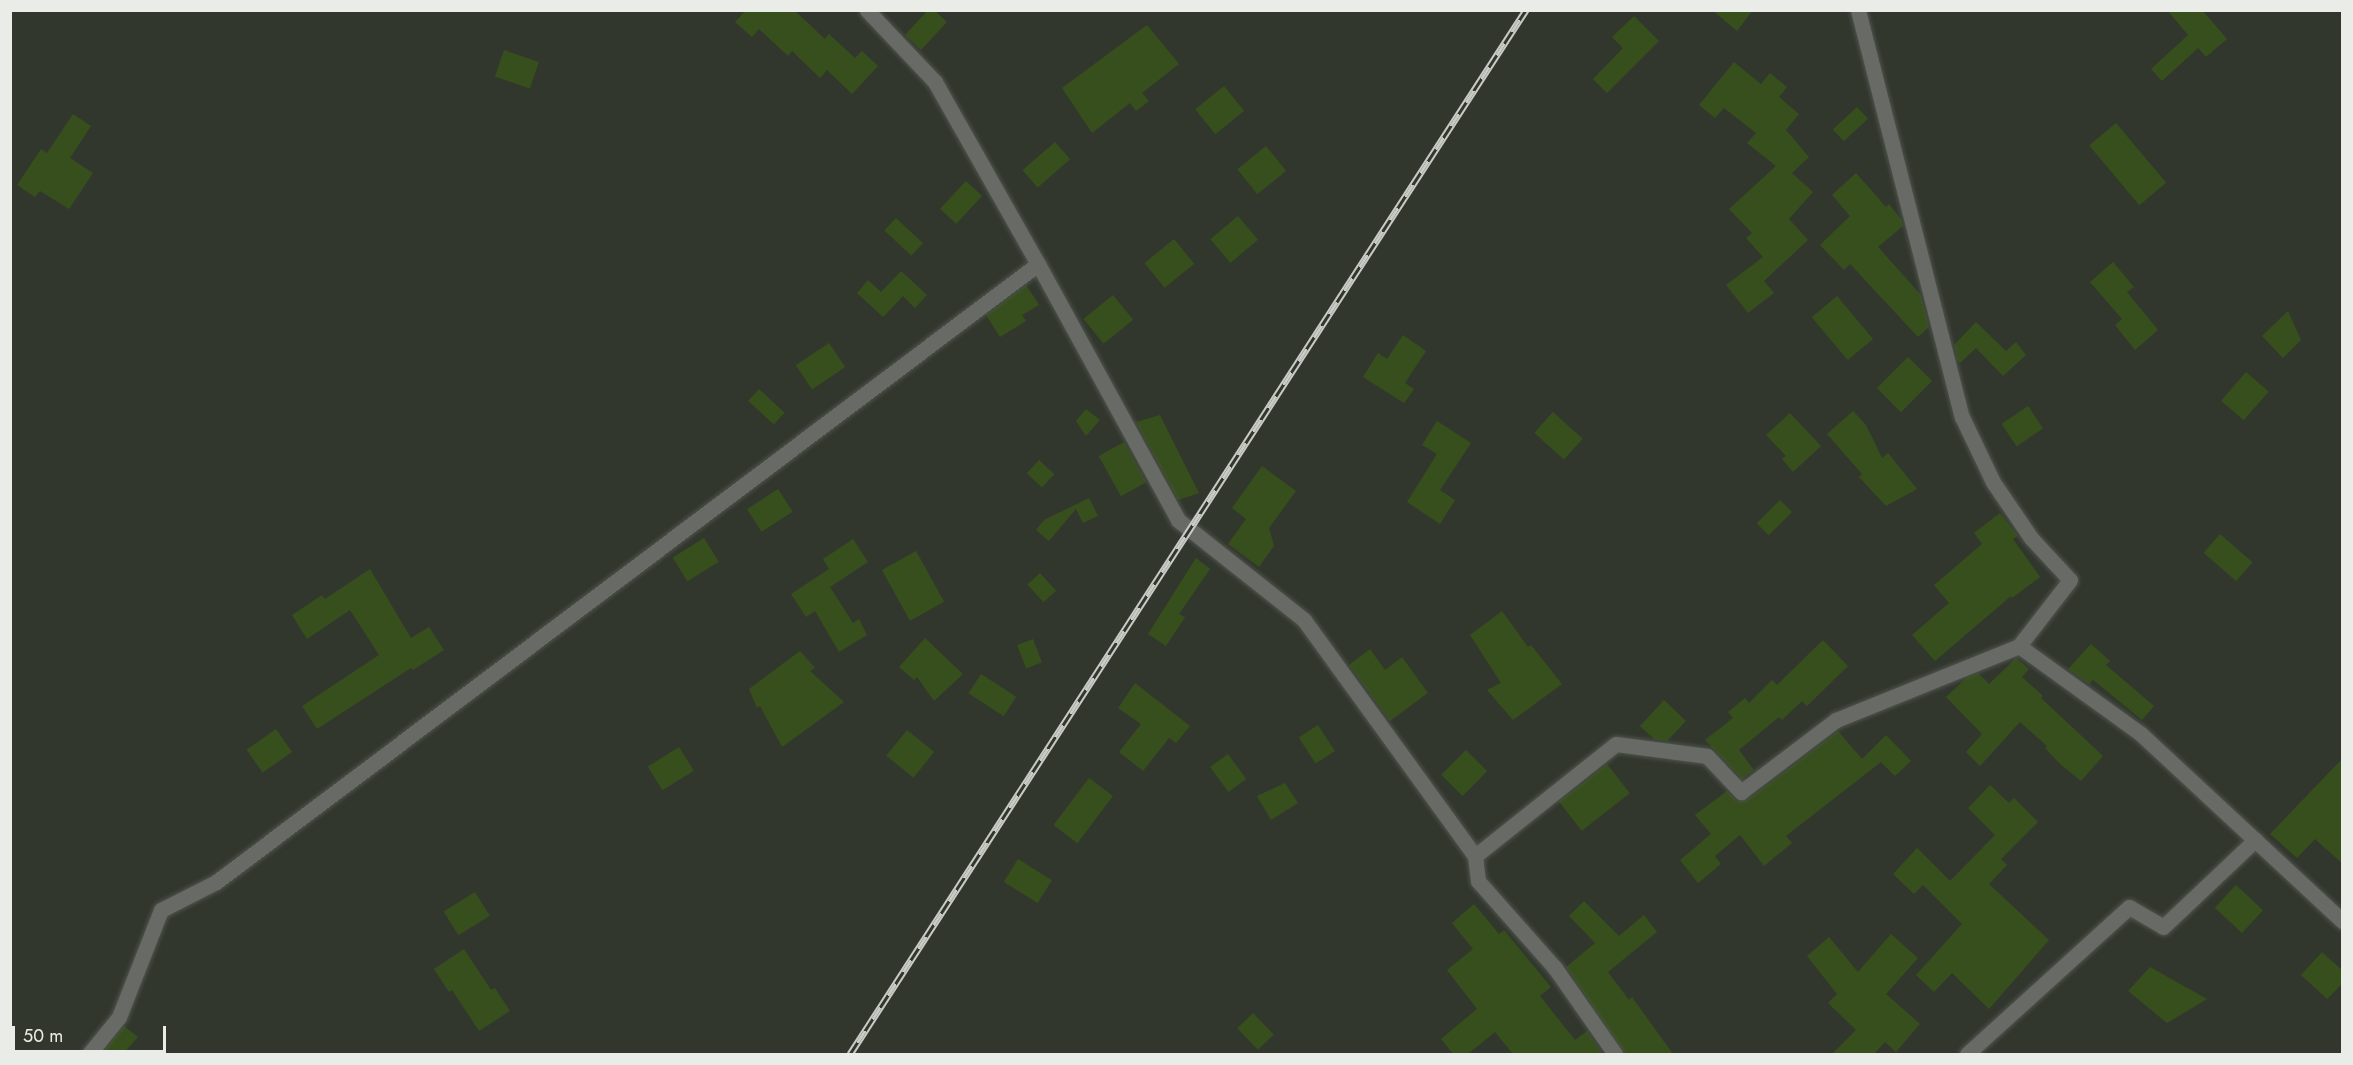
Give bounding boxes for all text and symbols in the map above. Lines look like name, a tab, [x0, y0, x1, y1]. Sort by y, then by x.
scale bar	[15, 1014, 170, 1052]
text: 50 m	[23, 1023, 63, 1049]

